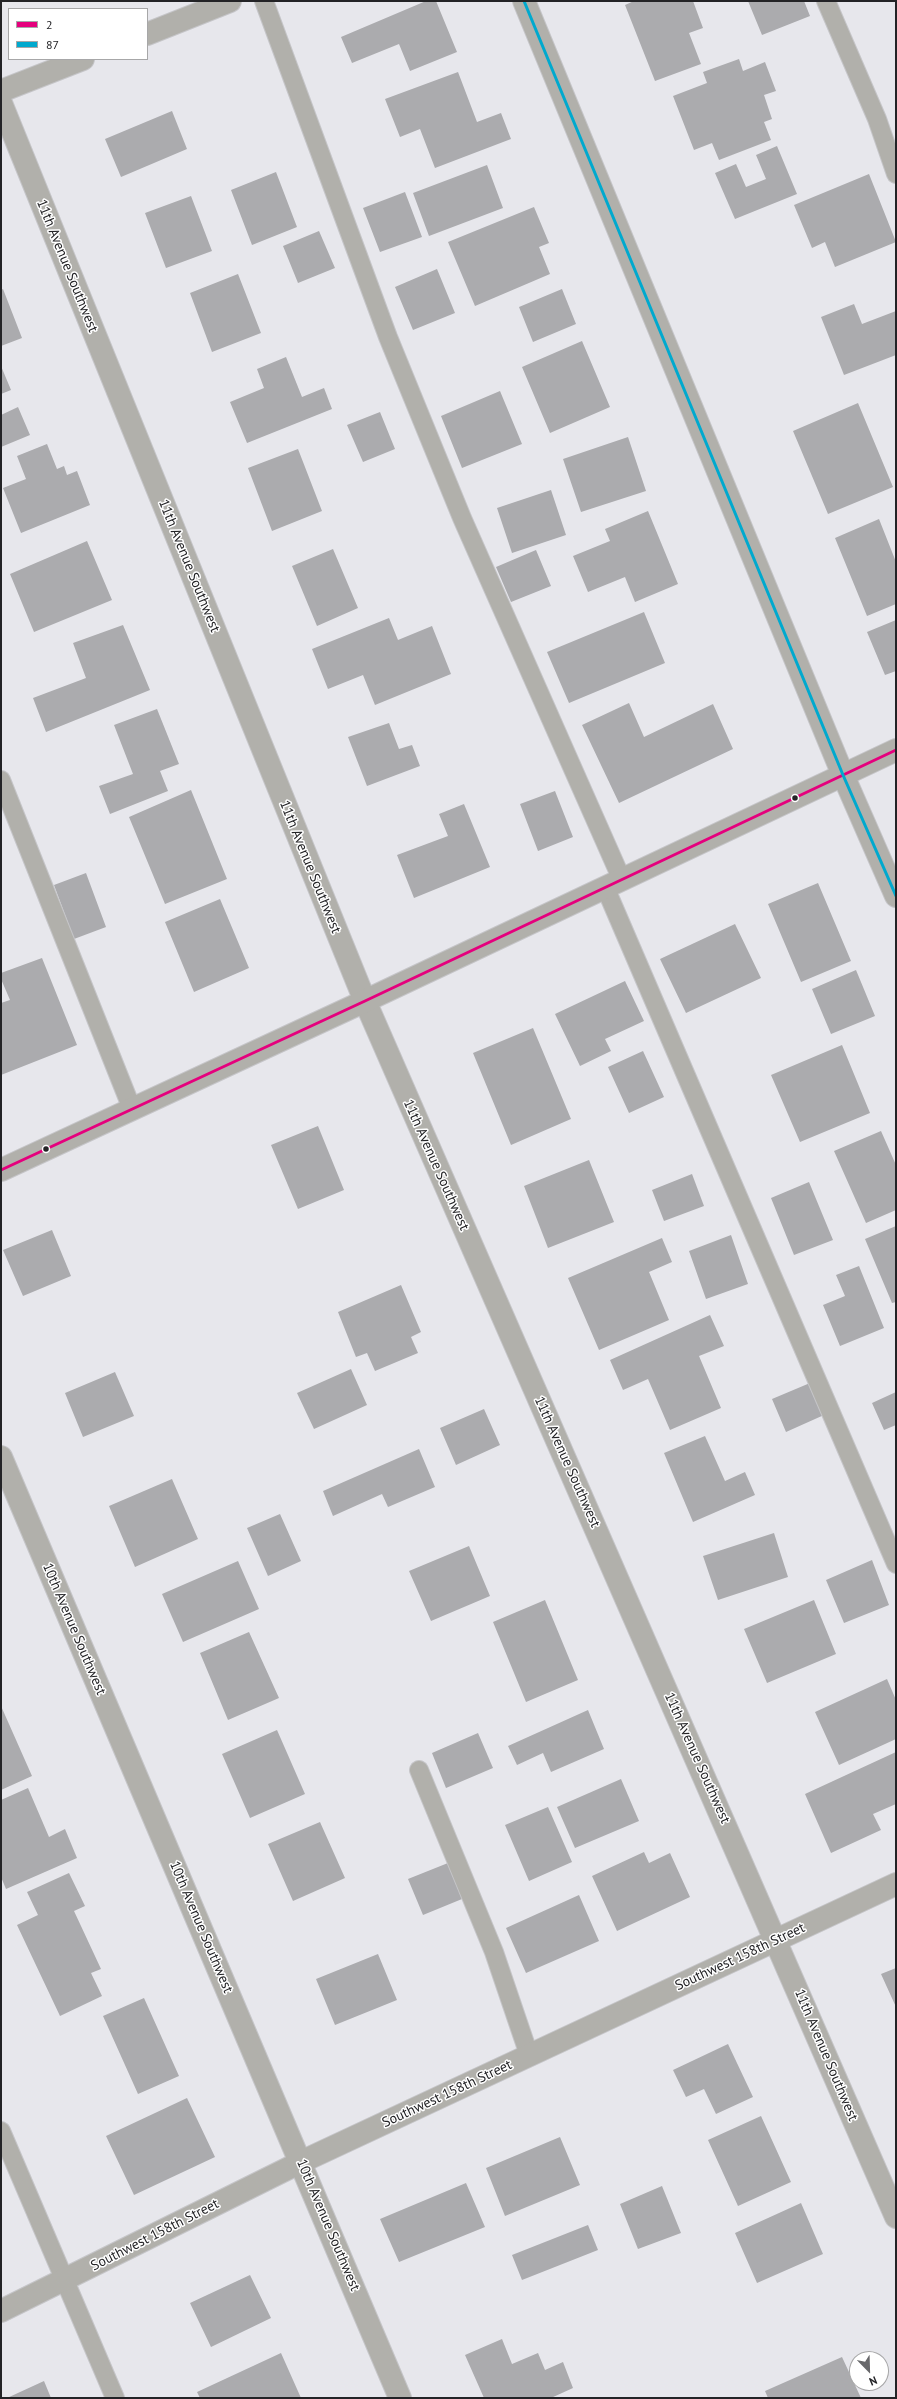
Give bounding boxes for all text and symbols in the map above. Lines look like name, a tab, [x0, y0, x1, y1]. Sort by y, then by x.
legend	[8, 8, 148, 60]
text: 2	[46, 17, 53, 32]
text: 87	[46, 37, 59, 52]
street label: 11th Avenue Southwest	[33, 197, 101, 335]
street label: 11th Avenue Southwest	[155, 497, 223, 635]
unlabelled marker	[790, 793, 800, 803]
street label: 11th Avenue Southwest	[276, 798, 344, 936]
street label: 11th Avenue Southwest	[400, 1097, 472, 1233]
unlabelled marker	[41, 1144, 51, 1154]
street label: 11th Avenue Southwest	[531, 1394, 603, 1530]
street label: 10th Avenue Southwest	[39, 1561, 109, 1697]
street label: 11th Avenue Southwest	[661, 1690, 733, 1826]
street label: 10th Avenue Southwest	[166, 1859, 236, 1995]
street label: Southwest 158th Street	[672, 1920, 808, 1994]
street label: 11th Avenue Southwest	[791, 1987, 861, 2123]
street label: Southwest 158th Street	[379, 2057, 515, 2131]
street label: 10th Avenue Southwest	[293, 2157, 363, 2293]
street label: Southwest 158th Street	[88, 2195, 222, 2275]
north arrow	[849, 2351, 889, 2391]
text: N	[867, 2373, 879, 2389]

